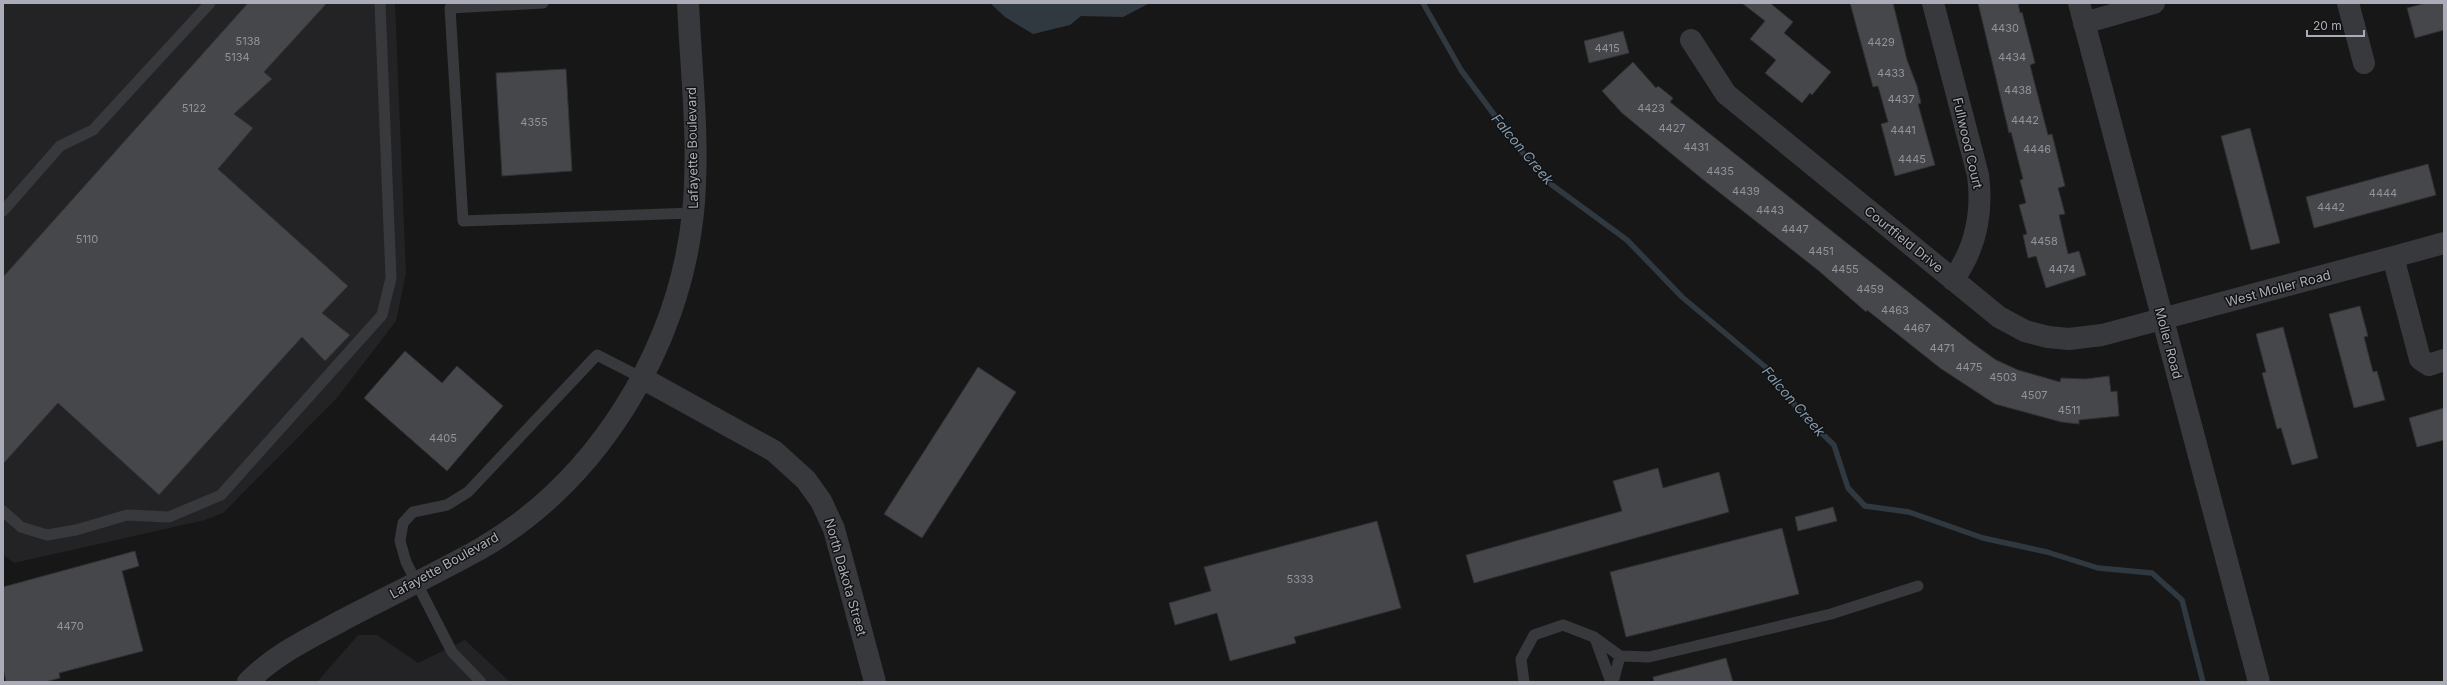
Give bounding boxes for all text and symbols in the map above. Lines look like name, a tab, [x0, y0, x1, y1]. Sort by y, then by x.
scale bar	[2307, 12, 2364, 38]
text: 20 m	[2313, 18, 2342, 33]
house number: 4430	[1991, 21, 2019, 35]
house number: 5138	[236, 34, 261, 48]
house number: 4429	[1867, 35, 1895, 49]
house number: 4415	[1594, 41, 1620, 55]
house number: 5134	[224, 50, 250, 64]
house number: 4434	[1998, 50, 2026, 64]
house number: 4433	[1877, 66, 1905, 80]
house number: 4438	[2004, 83, 2032, 97]
street label: Lafayette Boulevard	[683, 87, 701, 209]
house number: 4437	[1887, 92, 1915, 106]
street label: Fullwood Court	[1950, 96, 1986, 190]
house number: 5122	[182, 101, 206, 115]
house number: 4423	[1637, 101, 1665, 115]
water label: Falcon Creek	[1488, 110, 1558, 188]
house number: 4442	[2011, 113, 2039, 127]
house number: 4355	[520, 115, 548, 129]
house number: 4427	[1658, 121, 1686, 135]
house number: 4441	[1890, 123, 1916, 137]
house number: 4431	[1683, 140, 1709, 154]
house number: 4446	[2023, 142, 2051, 156]
house number: 4445	[1898, 152, 1926, 166]
house number: 4435	[1706, 164, 1734, 178]
house number: 4439	[1732, 184, 1760, 198]
house number: 4444	[2369, 186, 2397, 200]
house number: 4442	[2317, 200, 2345, 214]
street label: Courtfield Drive	[1861, 202, 1947, 276]
house number: 4443	[1756, 203, 1784, 217]
house number: 4447	[1781, 222, 1809, 236]
house number: 5110	[76, 232, 98, 246]
house number: 4458	[2030, 234, 2058, 248]
house number: 4451	[1808, 244, 1834, 258]
house number: 4455	[1831, 262, 1859, 276]
house number: 4474	[2049, 262, 2075, 276]
street label: West Moller Road	[2224, 266, 2332, 310]
house number: 4459	[1856, 282, 1884, 296]
house number: 4463	[1881, 303, 1909, 317]
street label: Moller Road	[2152, 306, 2186, 380]
house number: 4467	[1903, 321, 1931, 335]
house number: 4471	[1930, 341, 1954, 355]
house number: 4475	[1955, 360, 1983, 374]
water label: Falcon Creek	[1759, 362, 1829, 440]
house number: 4503	[1989, 370, 2017, 384]
house number: 4507	[2021, 388, 2047, 402]
house number: 4511	[2058, 403, 2080, 417]
house number: 4405	[429, 431, 457, 445]
street label: North Dakota Street	[822, 516, 870, 638]
street label: Lafayette Boulevard	[387, 528, 501, 602]
house number: 5333	[1286, 572, 1314, 586]
house number: 4470	[56, 619, 84, 633]

